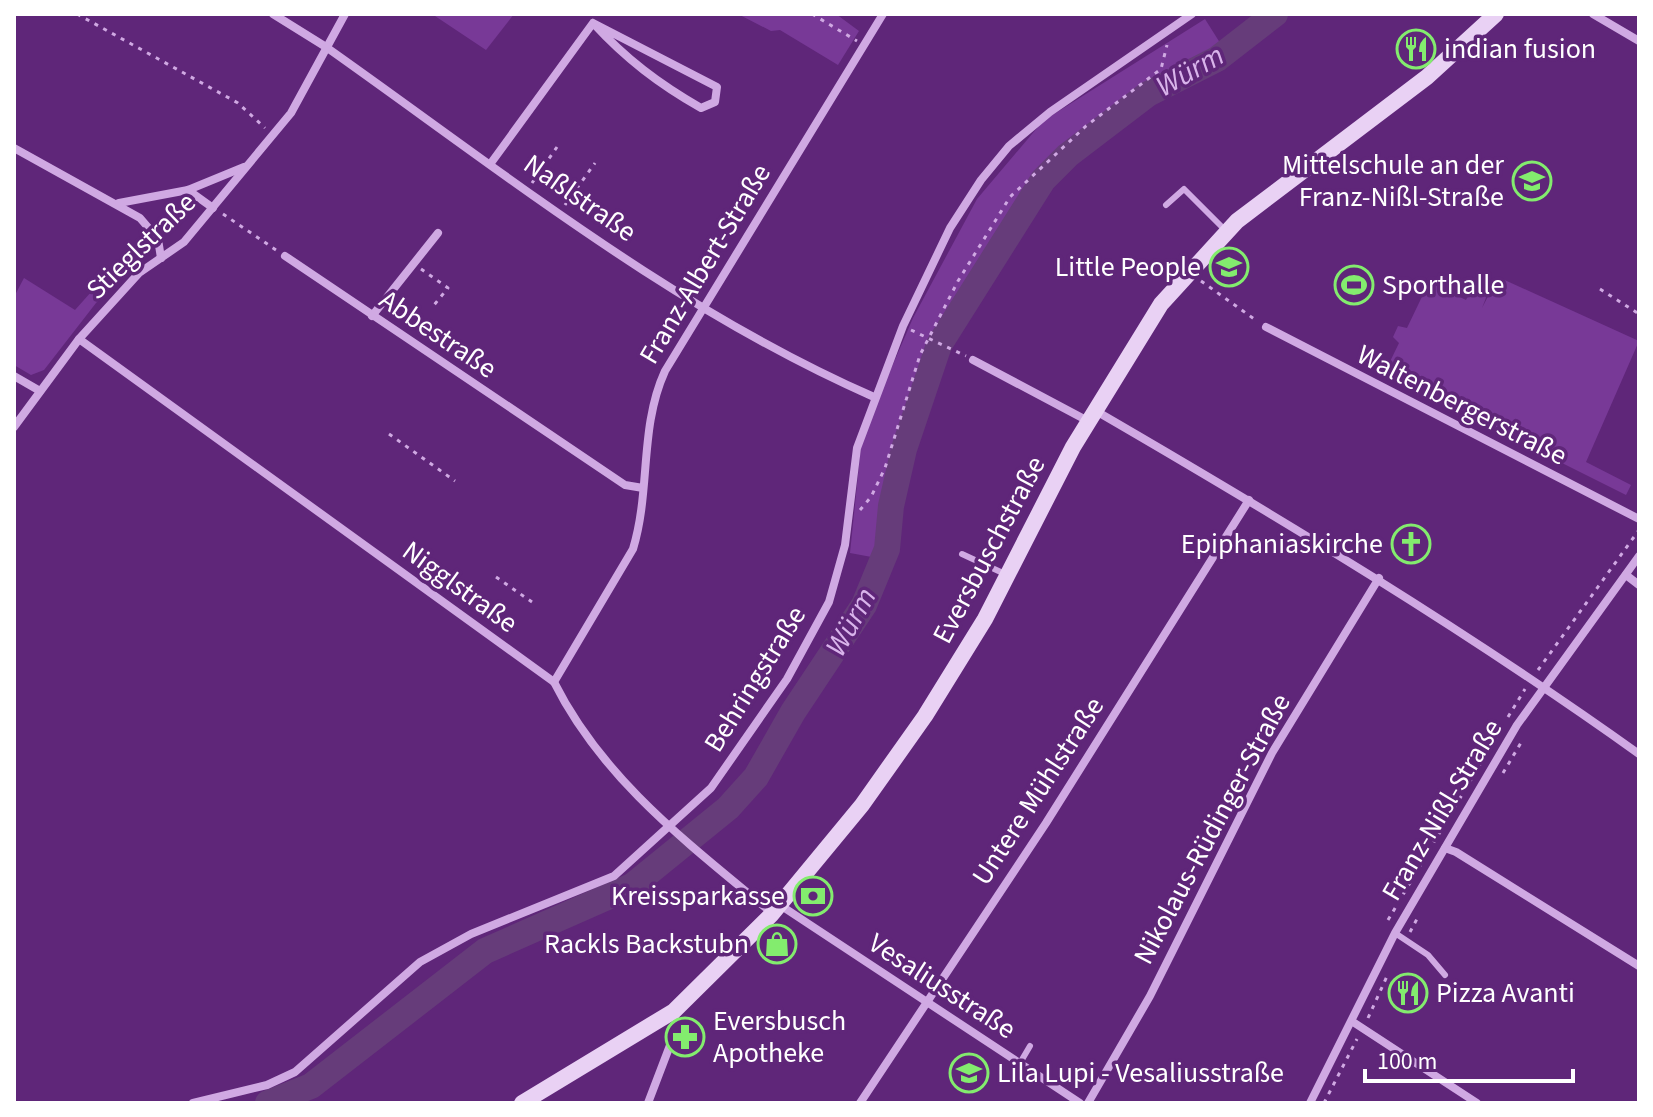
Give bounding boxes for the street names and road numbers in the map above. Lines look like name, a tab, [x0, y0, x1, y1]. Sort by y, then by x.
street label: Naßlstraße	[516, 145, 644, 251]
street label: Franz-Albert-Straße	[629, 156, 781, 372]
street label: Stieglstraße	[77, 183, 205, 309]
street label: Abbestraße	[371, 280, 505, 388]
street label: Waltenbergerstraße	[1350, 335, 1574, 475]
street label: Eversbuschstraße	[923, 449, 1055, 651]
street label: Nigglstraße	[394, 531, 526, 643]
street label: Behringstraße	[694, 598, 816, 760]
street label: Nikolaus-Rüdinger-Straße	[1124, 687, 1300, 971]
street label: Untere Mühlstraße	[962, 689, 1114, 893]
street label: Franz-Nißl-Straße	[1372, 712, 1512, 908]
street label: Vesaliusstraße	[860, 923, 1024, 1049]

